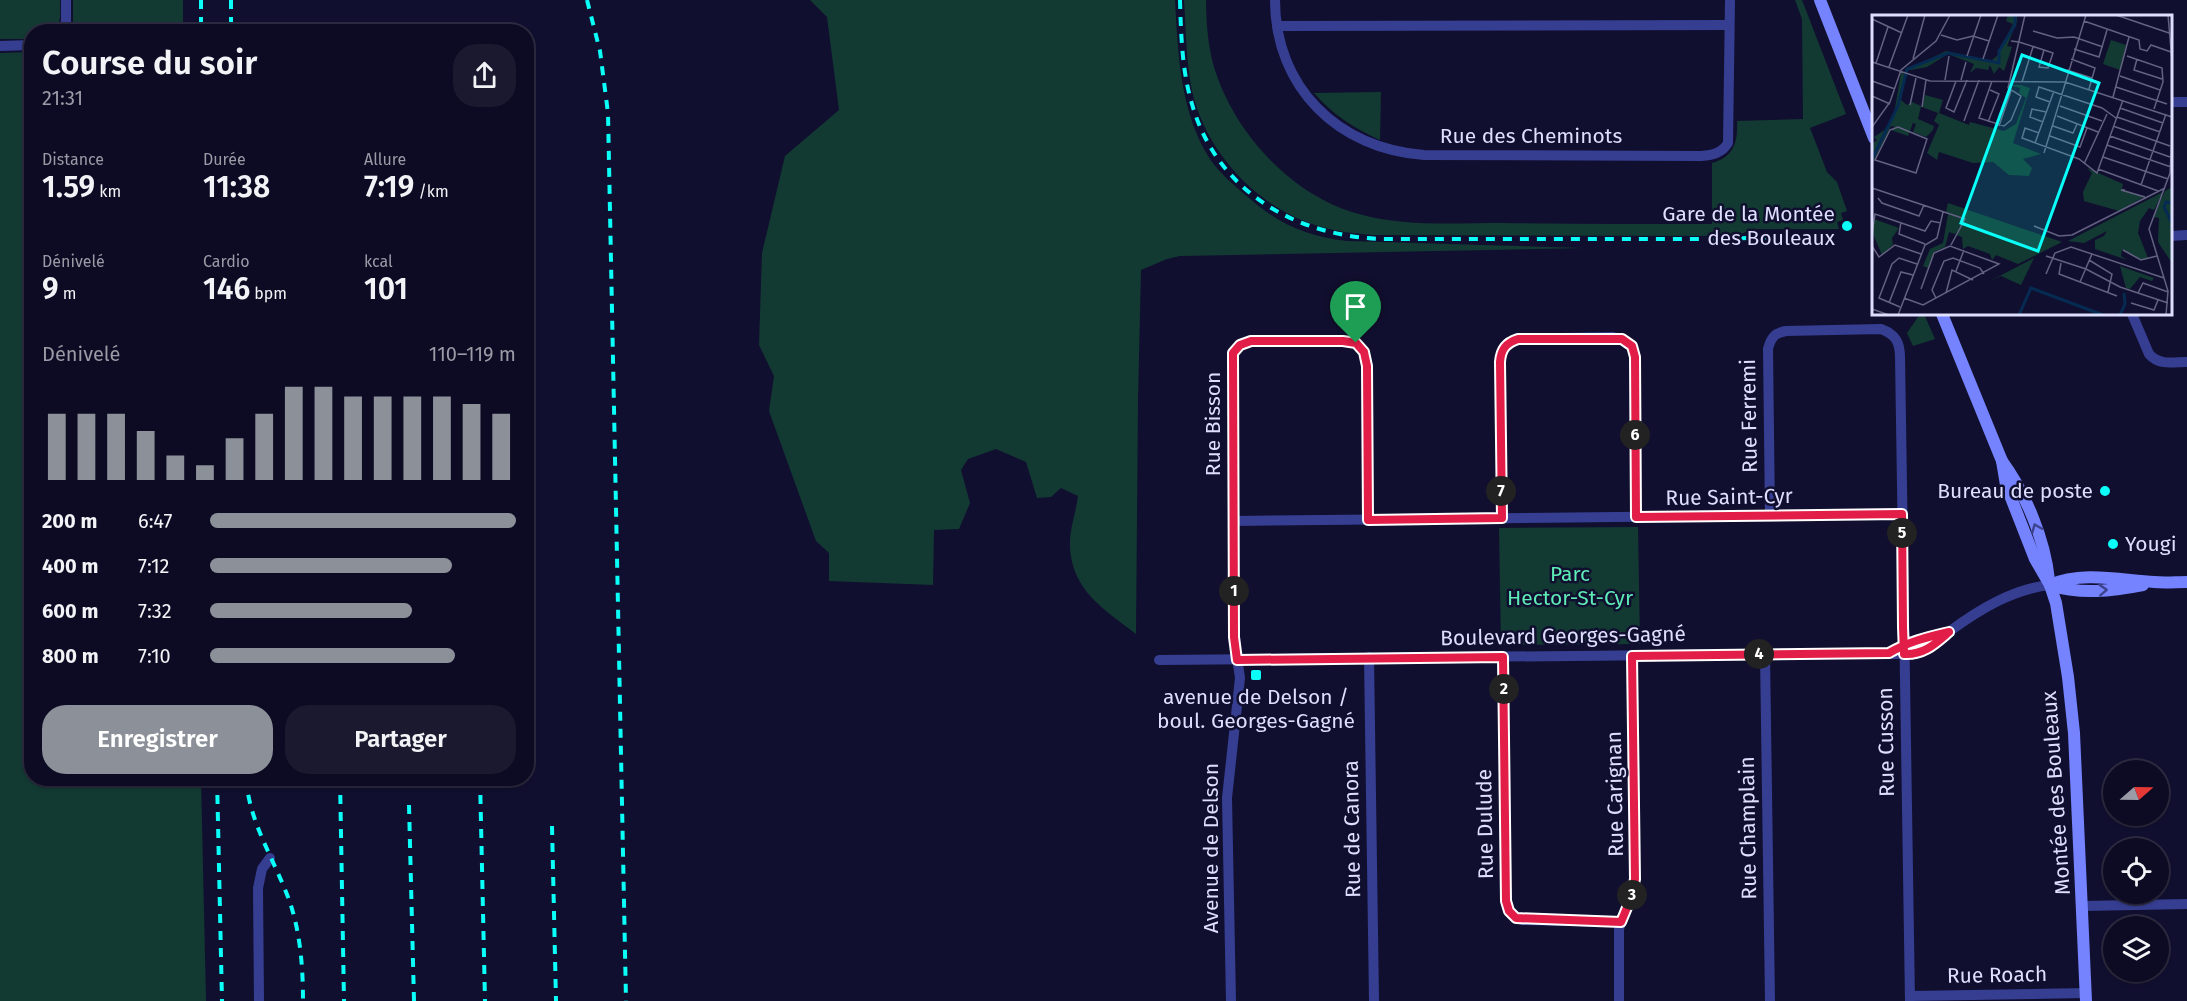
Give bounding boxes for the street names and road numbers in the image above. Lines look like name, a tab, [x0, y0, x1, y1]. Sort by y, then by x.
street label: Rue des Cheminots	[1440, 123, 1622, 149]
street label: Rue Ferremi	[1735, 359, 1763, 473]
street label: Rue Bisson	[1200, 372, 1226, 476]
street label: Rue Saint-Cyr	[1665, 483, 1793, 511]
street label: Boulevard Georges-Gagné	[1440, 621, 1686, 651]
street label: Rue Cusson	[1872, 687, 1900, 797]
street label: Montée des Bouleaux	[2036, 689, 2076, 896]
street label: Rue Carignan	[1601, 731, 1629, 857]
street label: Rue Champlain	[1734, 756, 1762, 900]
street label: Rue de Canora	[1338, 760, 1366, 898]
street label: Avenue de Delson	[1198, 763, 1224, 933]
street label: Rue Dulude	[1471, 769, 1499, 879]
street label: Rue Roach	[1947, 961, 2047, 989]

